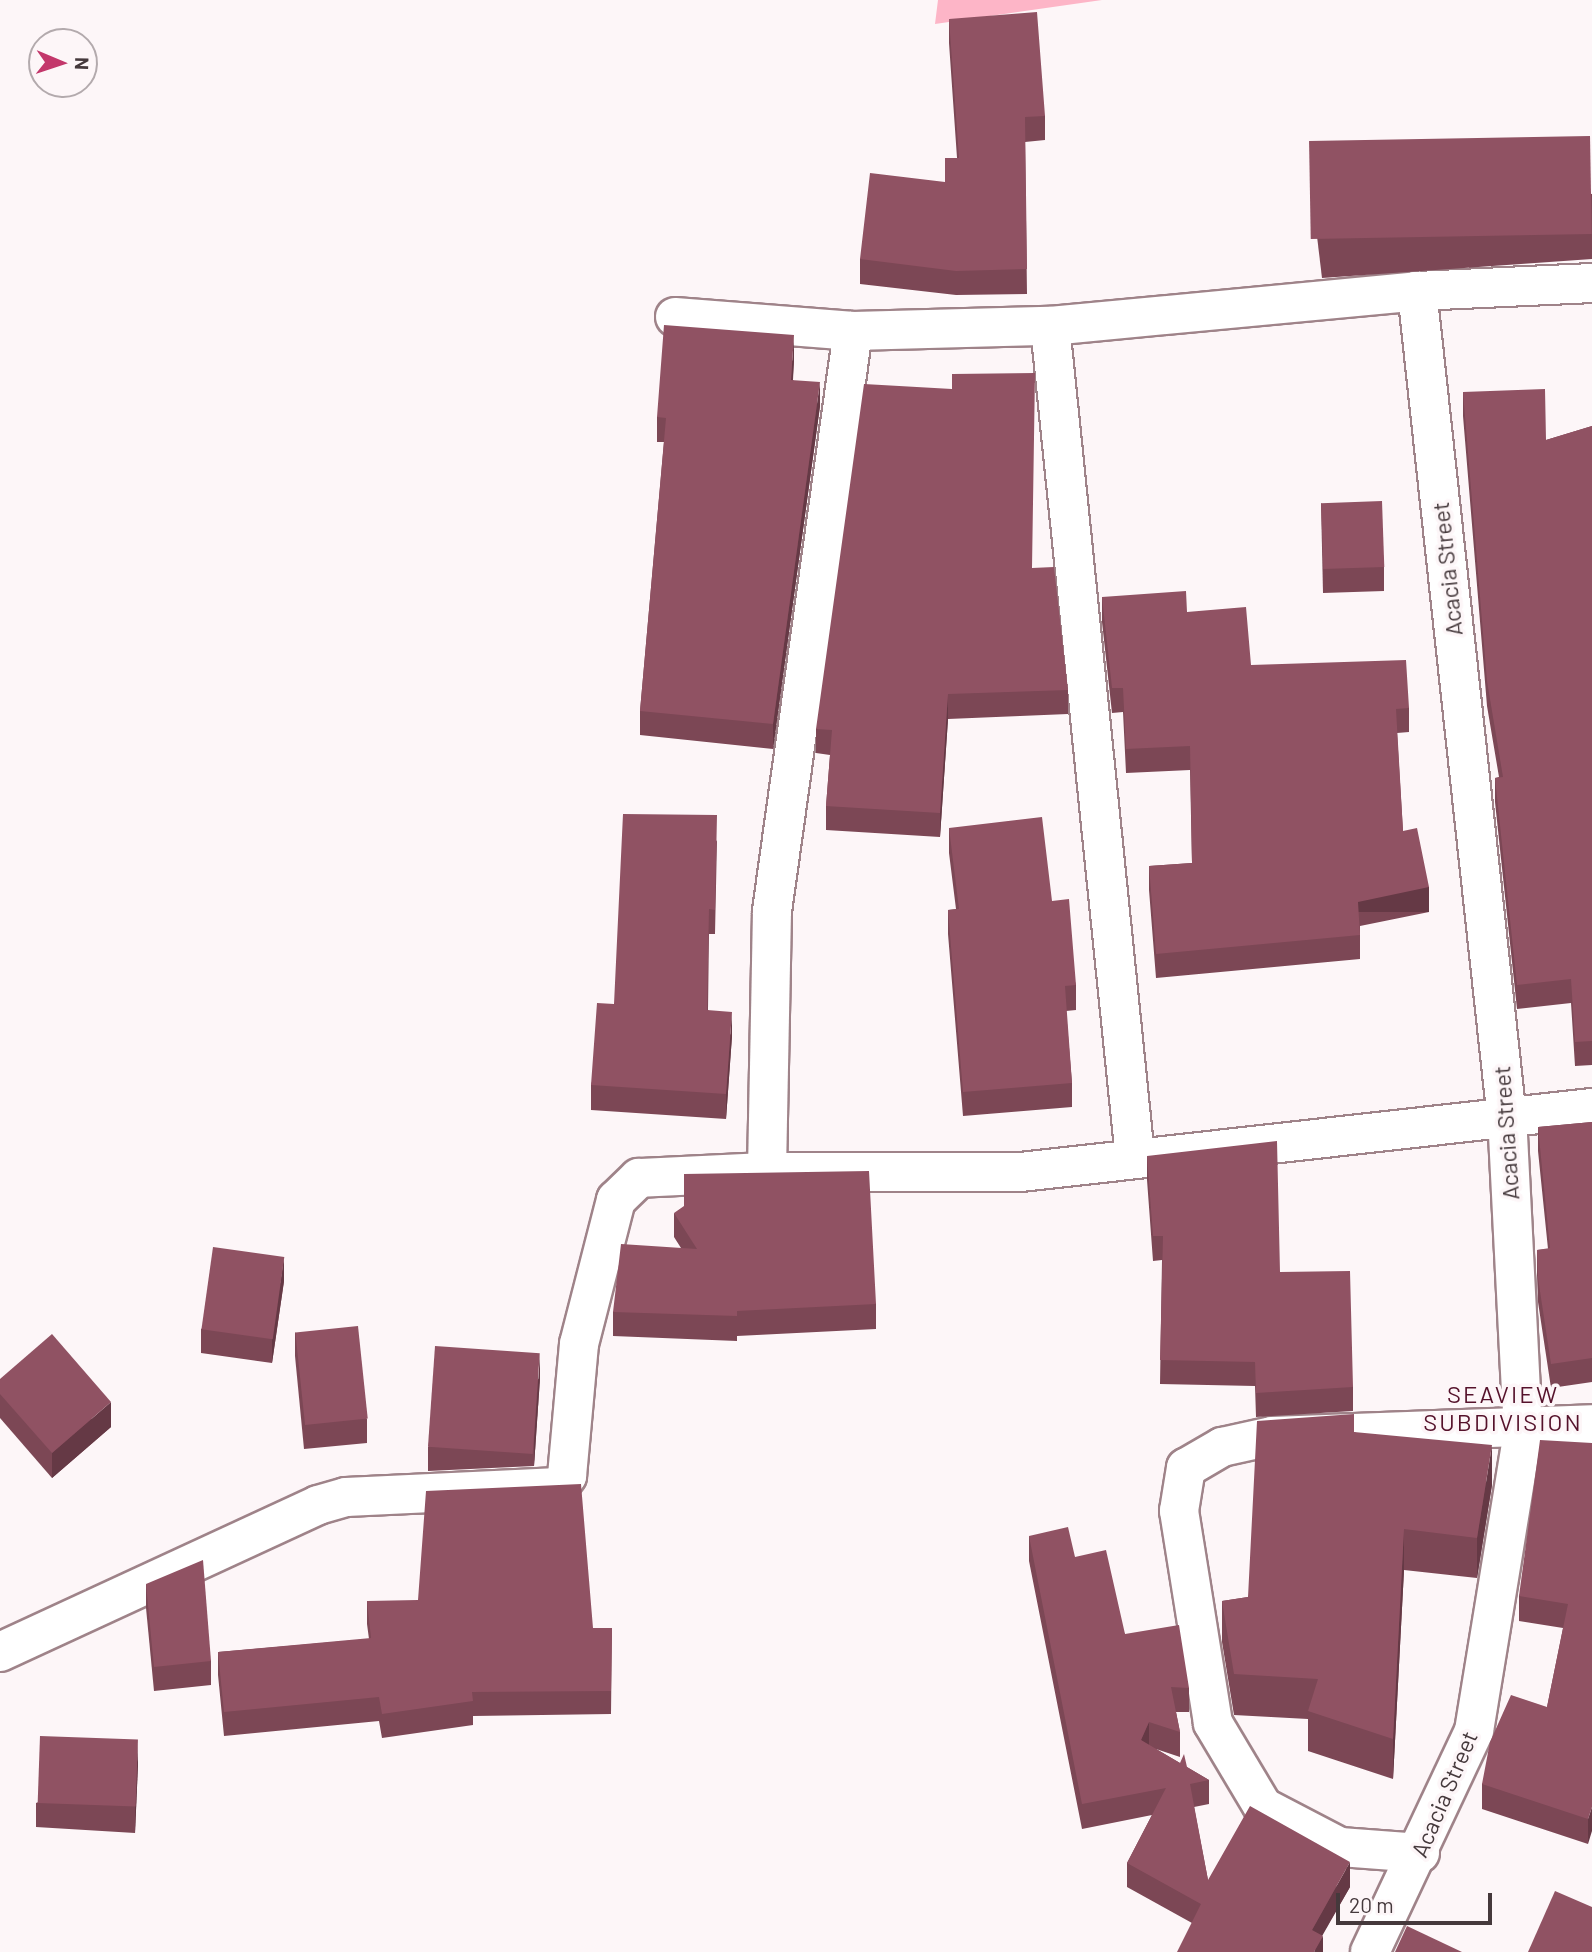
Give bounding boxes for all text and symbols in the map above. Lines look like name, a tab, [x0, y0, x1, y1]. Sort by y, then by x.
north arrow	[28, 28, 98, 98]
text: N	[71, 57, 94, 70]
street label: Acacia Street	[1426, 501, 1468, 637]
street label: Acacia Street	[1488, 1065, 1524, 1201]
district label: SEAVIEW SUBDIVISION	[1425, 1380, 1581, 1436]
street label: Acacia Street	[1405, 1727, 1483, 1861]
scale bar	[1340, 1878, 1496, 1922]
text: 20 m	[1349, 1892, 1394, 1917]

